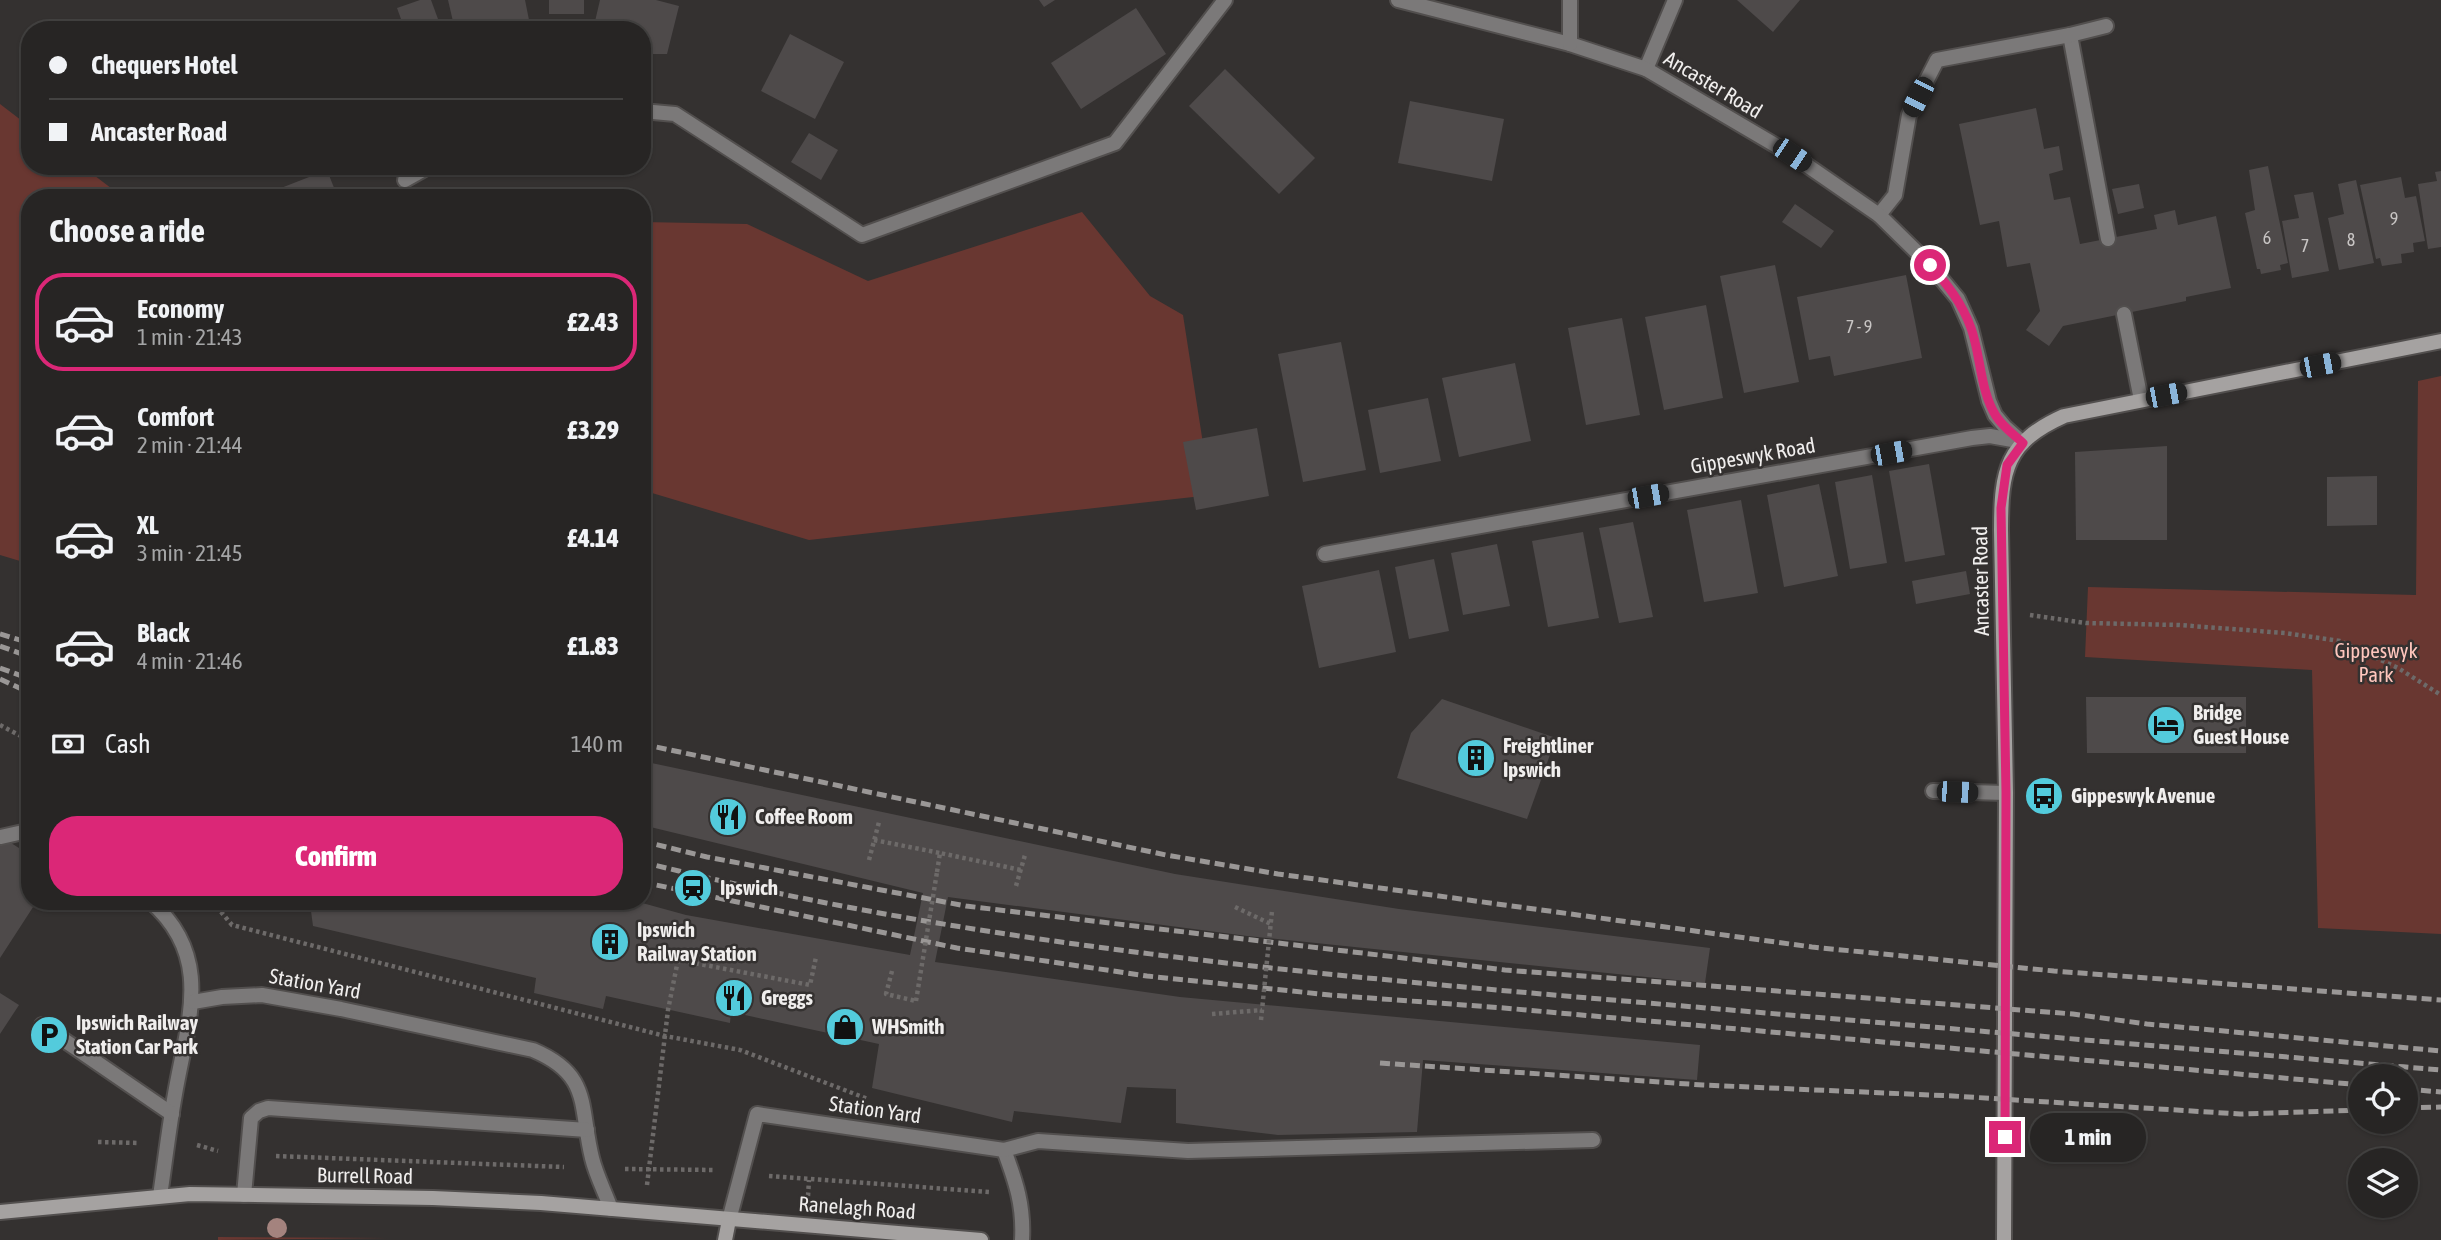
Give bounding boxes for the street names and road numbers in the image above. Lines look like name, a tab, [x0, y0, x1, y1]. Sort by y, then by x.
street label: Ancaster Road	[1660, 46, 1767, 123]
street label: Gippeswyk Road	[1689, 432, 1817, 478]
street label: Ancaster Road	[1967, 526, 1993, 636]
street label: Station Yard	[268, 963, 363, 1003]
street label: Station Yard	[828, 1091, 923, 1127]
street label: Burrell Road	[317, 1162, 413, 1188]
street label: Ranelagh Road	[798, 1191, 917, 1223]

